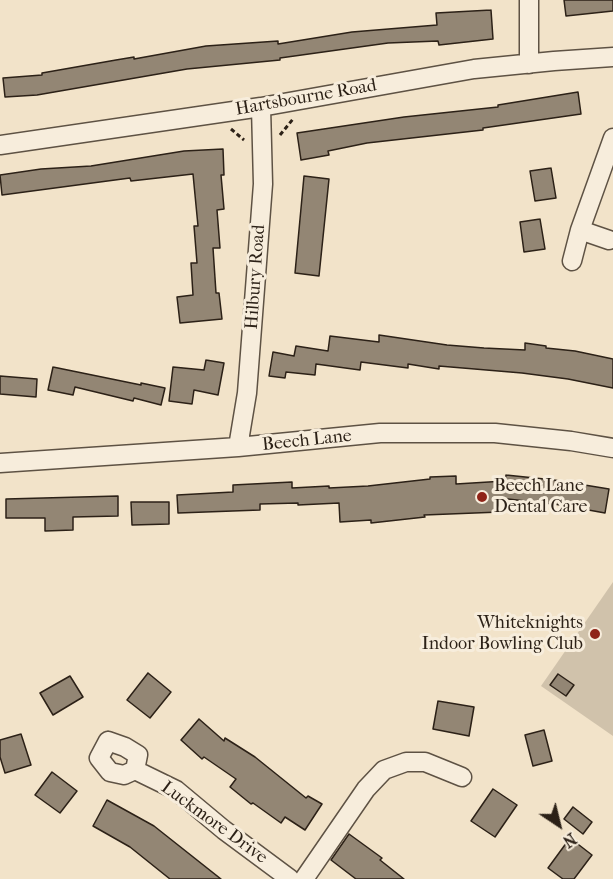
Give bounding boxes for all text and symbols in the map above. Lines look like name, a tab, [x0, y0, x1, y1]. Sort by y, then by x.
street label: Hartsbourne Road	[234, 75, 378, 121]
street label: Hilbury Road	[242, 224, 270, 330]
street label: Beech Lane	[261, 426, 353, 456]
place label: Beech Lane Dental Care	[494, 476, 587, 518]
marker: Beech Lane Dental Care	[475, 490, 489, 504]
place label: Whiteknights Indoor Bowling Club	[422, 613, 583, 656]
marker: Whiteknights Indoor Bowling Club	[588, 627, 602, 641]
street label: Luckmore Drive	[157, 777, 271, 869]
north arrow	[529, 795, 589, 855]
text: N	[559, 829, 580, 851]

